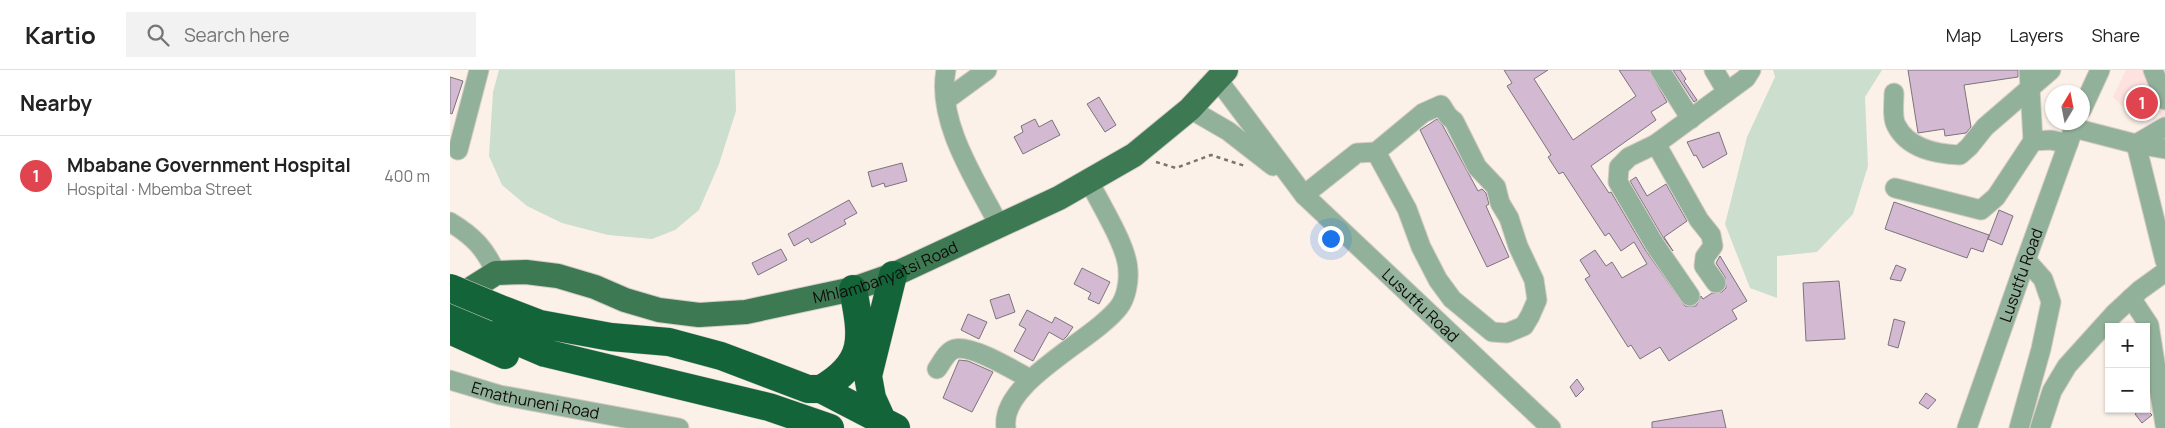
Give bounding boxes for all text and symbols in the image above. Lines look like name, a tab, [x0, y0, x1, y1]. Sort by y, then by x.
search box	[126, 12, 476, 57]
text: Kartio	[25, 18, 96, 51]
icon: search	[144, 21, 172, 49]
text: Search here	[184, 22, 290, 48]
text: Map	[1946, 23, 1981, 47]
text: Layers	[2009, 23, 2063, 47]
text: Share	[2091, 23, 2140, 47]
pin: 1	[2126, 84, 2158, 122]
north arrow	[2045, 85, 2090, 130]
text: Nearby	[20, 89, 92, 117]
text: Mbabane Government Hospital	[67, 152, 351, 178]
text: 1	[32, 165, 40, 187]
text: 400 m	[384, 165, 430, 187]
text: Hospital · Mbemba Street	[67, 178, 252, 200]
street label: Lusutfu Road	[1994, 225, 2048, 325]
your location	[1318, 226, 1344, 252]
street label: Mhlambanyatsi Road	[811, 236, 961, 308]
street label: Lusutfu Road	[1377, 263, 1464, 347]
map controls	[2105, 323, 2150, 413]
button: +	[2105, 323, 2150, 368]
button: −	[2105, 368, 2150, 413]
street label: Emathuneni Road	[469, 376, 601, 424]

